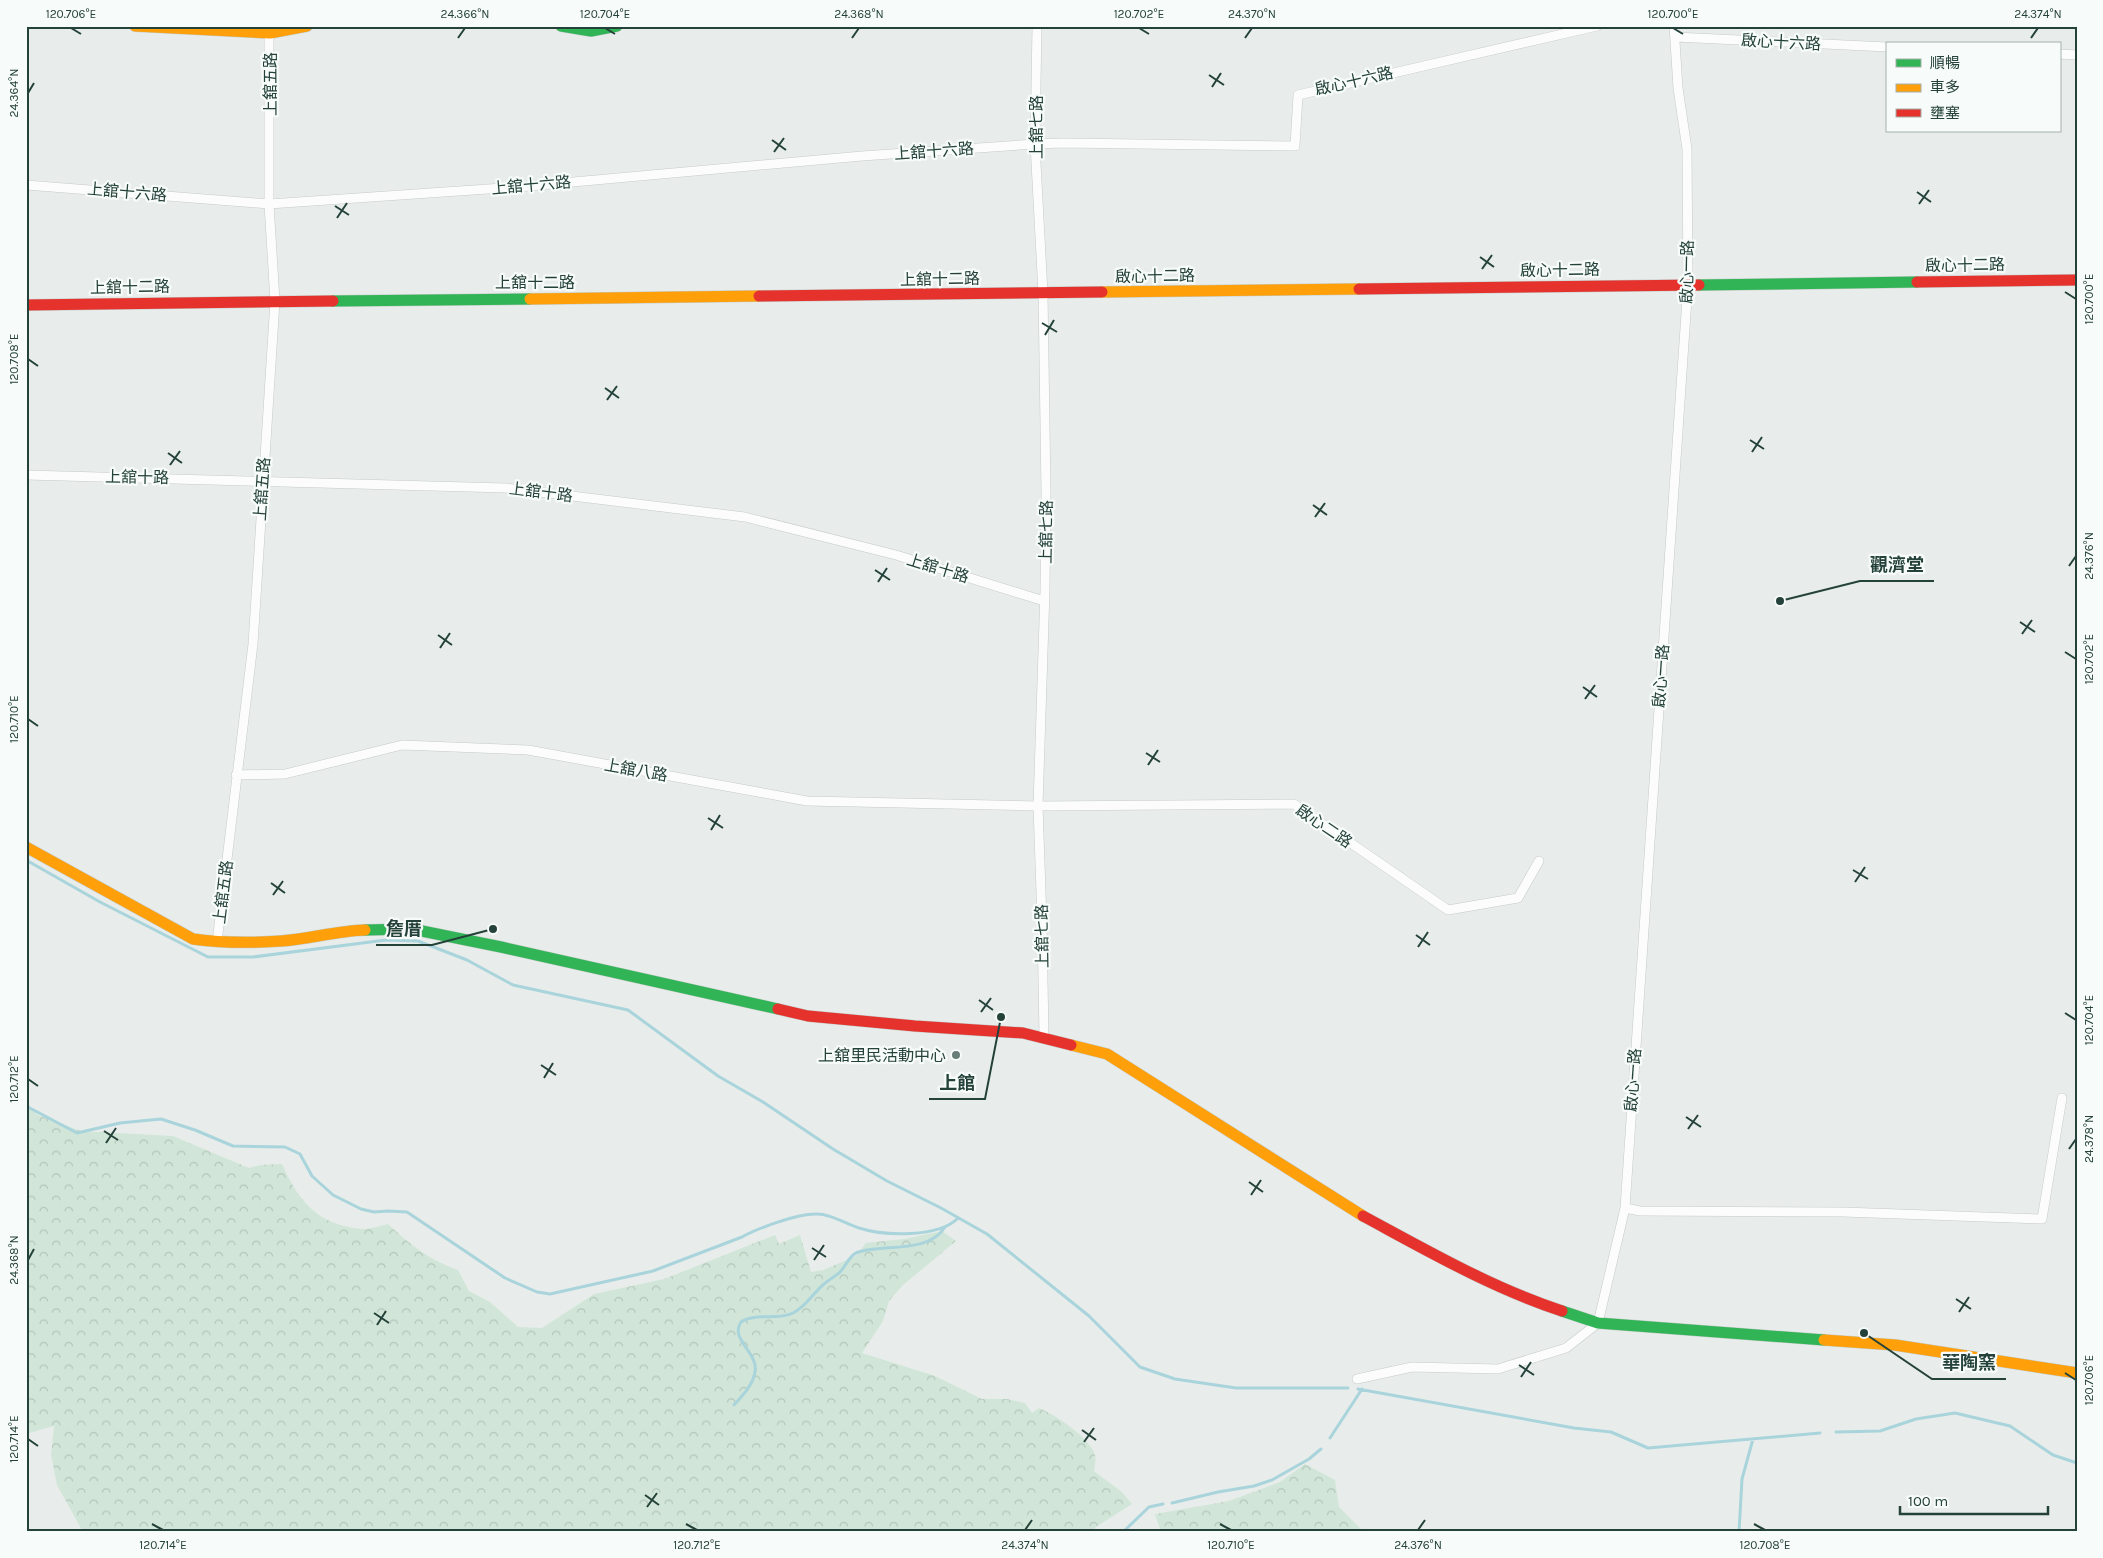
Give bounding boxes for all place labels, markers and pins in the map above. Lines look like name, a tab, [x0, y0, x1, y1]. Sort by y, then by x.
callout: 觀濟堂	[1860, 548, 1934, 581]
callout: 詹厝	[376, 912, 432, 945]
place label: 上舘里民活動中心	[818, 1046, 946, 1065]
marker: 上舘里民活動中心	[950, 1049, 962, 1061]
callout: 上館	[929, 1066, 985, 1099]
callout: 華陶窯	[1932, 1346, 2006, 1379]

